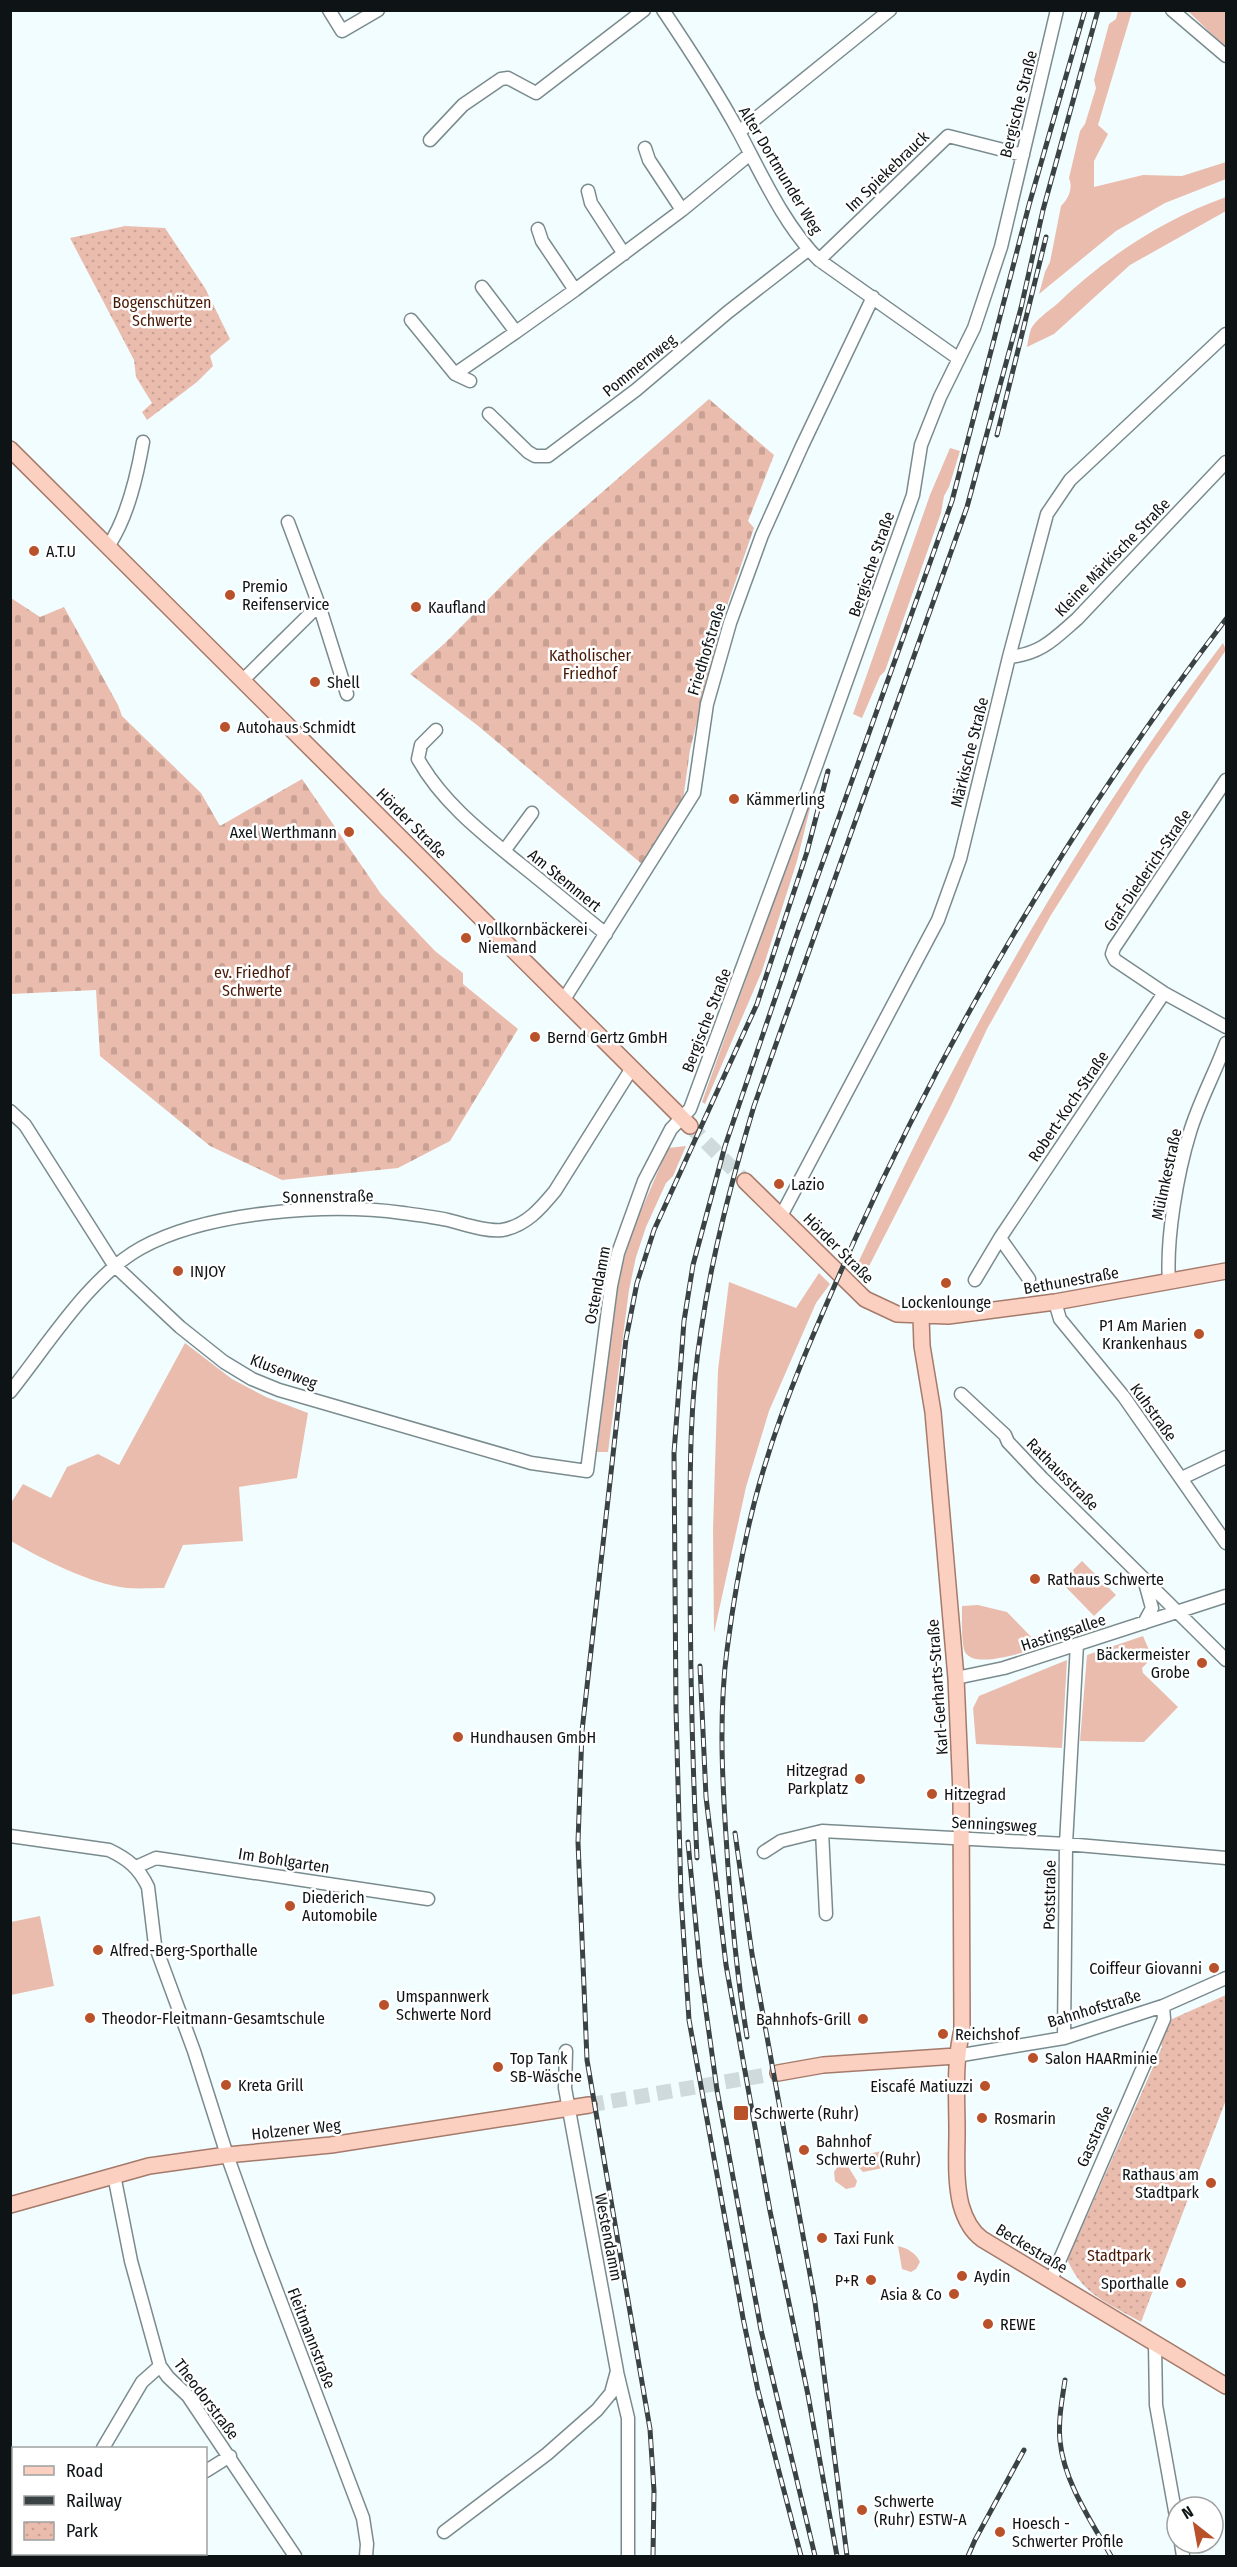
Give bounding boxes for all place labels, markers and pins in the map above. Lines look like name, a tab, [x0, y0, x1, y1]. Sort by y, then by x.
place label: A.T.U	[46, 542, 76, 561]
marker: A.T.U	[27, 544, 41, 558]
place label: Premio Reifenservice	[242, 577, 330, 614]
marker: Premio Reifenservice	[223, 588, 237, 602]
place label: Kaufland	[428, 598, 486, 617]
marker: Kaufland	[409, 600, 423, 614]
place label: Shell	[327, 673, 360, 692]
marker: Shell	[308, 675, 322, 689]
place label: Autohaus Schmidt	[237, 718, 357, 737]
marker: Autohaus Schmidt	[218, 720, 232, 734]
place label: Kämmerling	[746, 790, 825, 809]
marker: Kämmerling	[727, 792, 741, 806]
place label: Axel Werthmann	[230, 823, 337, 842]
marker: Axel Werthmann	[342, 825, 356, 839]
place label: Vollkornbäckerei Niemand	[478, 920, 588, 957]
marker: Vollkornbäckerei Niemand	[459, 931, 473, 945]
place label: Bernd Gertz GmbH	[547, 1028, 668, 1047]
marker: Bernd Gertz GmbH	[528, 1030, 542, 1044]
place label: Lazio	[791, 1175, 825, 1194]
marker: Lazio	[772, 1177, 786, 1191]
place label: INJOY	[190, 1262, 226, 1281]
marker: INJOY	[171, 1264, 185, 1278]
marker: Lockenlounge	[939, 1276, 953, 1290]
place label: Lockenlounge	[901, 1293, 991, 1312]
place label: P1 Am Marien Krankenhaus	[1099, 1316, 1187, 1353]
marker: P1 Am Marien Krankenhaus	[1192, 1327, 1206, 1341]
place label: Rathaus Schwerte	[1047, 1570, 1164, 1589]
marker: Rathaus Schwerte	[1028, 1572, 1042, 1586]
place label: Bäckermeister Grobe	[1096, 1645, 1190, 1682]
marker: Bäckermeister Grobe	[1195, 1656, 1209, 1670]
place label: Hundhausen GmbH	[470, 1728, 596, 1747]
marker: Hundhausen GmbH	[451, 1730, 465, 1744]
place label: Hitzegrad Parkplatz	[786, 1761, 848, 1798]
marker: Hitzegrad Parkplatz	[853, 1772, 867, 1786]
place label: Hitzegrad	[944, 1785, 1006, 1804]
marker: Hitzegrad	[925, 1787, 939, 1801]
place label: Diederich Automobile	[302, 1888, 378, 1925]
marker: Diederich Automobile	[283, 1899, 297, 1913]
place label: Alfred-Berg-Sporthalle	[110, 1941, 258, 1960]
marker: Alfred-Berg-Sporthalle	[91, 1943, 105, 1957]
place label: Coiffeur Giovanni	[1089, 1959, 1202, 1978]
marker: Coiffeur Giovanni	[1207, 1961, 1221, 1975]
place label: Umspannwerk Schwerte Nord	[396, 1987, 492, 2024]
marker: Umspannwerk Schwerte Nord	[377, 1998, 391, 2012]
place label: Theodor-Fleitmann-Gesamtschule	[102, 2009, 325, 2028]
place label: Bahnhofs-Grill	[756, 2010, 851, 2029]
marker: Theodor-Fleitmann-Gesamtschule	[83, 2011, 97, 2025]
marker: Bahnhofs-Grill	[856, 2012, 870, 2026]
place label: Reichshof	[955, 2025, 1020, 2044]
marker: Reichshof	[936, 2027, 950, 2041]
place label: Top Tank SB-Wäsche	[510, 2049, 582, 2086]
place label: Salon HAARminie	[1045, 2049, 1157, 2068]
marker: Salon HAARminie	[1026, 2051, 1040, 2065]
marker: Top Tank SB-Wäsche	[491, 2060, 505, 2074]
place label: Kreta Grill	[238, 2076, 303, 2095]
place label: Eiscafé Matiuzzi	[870, 2077, 973, 2096]
marker: Kreta Grill	[219, 2078, 233, 2092]
marker: Eiscafé Matiuzzi	[978, 2079, 992, 2093]
marker: Schwerte (Ruhr)	[732, 2104, 750, 2122]
place label: Schwerte (Ruhr)	[754, 2104, 859, 2123]
place label: Rosmarin	[994, 2109, 1056, 2128]
marker: Rosmarin	[975, 2111, 989, 2125]
place label: Bahnhof Schwerte (Ruhr)	[816, 2132, 921, 2169]
marker: Bahnhof Schwerte (Ruhr)	[797, 2143, 811, 2157]
place label: Rathaus am Stadtpark	[1122, 2165, 1200, 2202]
marker: Rathaus am Stadtpark	[1204, 2176, 1218, 2190]
place label: Taxi Funk	[834, 2229, 894, 2248]
marker: Taxi Funk	[815, 2231, 829, 2245]
place label: Aydin	[974, 2267, 1011, 2286]
marker: Aydin	[955, 2269, 969, 2283]
place label: P+R	[835, 2271, 859, 2290]
marker: P+R	[864, 2273, 878, 2287]
place label: Sporthalle	[1101, 2274, 1169, 2293]
marker: Sporthalle	[1174, 2276, 1188, 2290]
place label: Asia & Co	[880, 2285, 942, 2304]
marker: Asia & Co	[947, 2287, 961, 2301]
place label: REWE	[1000, 2315, 1036, 2334]
marker: REWE	[981, 2317, 995, 2331]
place label: Schwerte (Ruhr) ESTW-A	[874, 2492, 967, 2529]
marker: Schwerte (Ruhr) ESTW-A	[855, 2503, 869, 2517]
place label: Hoesch - Schwerter Profile	[1012, 2514, 1124, 2551]
marker: Hoesch - Schwerter Profile	[993, 2525, 1007, 2539]

